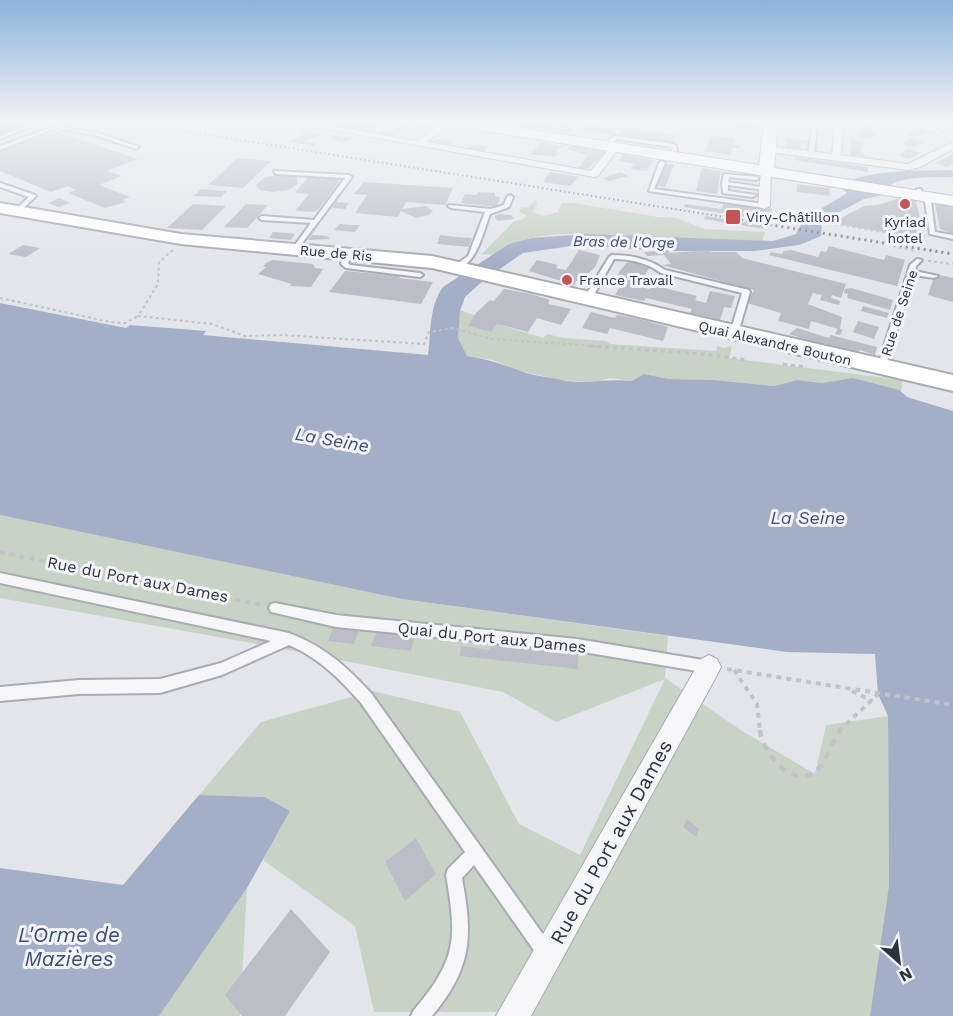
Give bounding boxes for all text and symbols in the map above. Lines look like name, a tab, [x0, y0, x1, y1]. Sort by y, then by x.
marker: Kyriad hotel	[898, 197, 912, 211]
marker: Viry-Châtillon	[724, 208, 742, 226]
place label: Viry-Châtillon	[746, 209, 840, 225]
place label: Kyriad hotel	[884, 214, 926, 246]
water label: Bras de l'Orge	[573, 232, 675, 252]
street label: Rue de Ris	[299, 242, 373, 264]
street label: Rue de Seine	[878, 268, 920, 358]
place label: France Travail	[579, 272, 674, 288]
marker: France Travail	[560, 273, 574, 287]
street label: Quai Alexandre Bouton	[697, 318, 853, 368]
water label: La Seine	[293, 423, 371, 456]
water label: La Seine	[771, 507, 845, 528]
street label: Rue du Port aux Dames	[46, 553, 230, 606]
street label: Quai du Port aux Dames	[397, 618, 587, 657]
street label: Rue du Port aux Dames	[545, 736, 677, 948]
water label: L'Orme de Mazières	[18, 922, 120, 971]
north arrow	[869, 932, 929, 992]
text: N	[896, 964, 916, 986]

